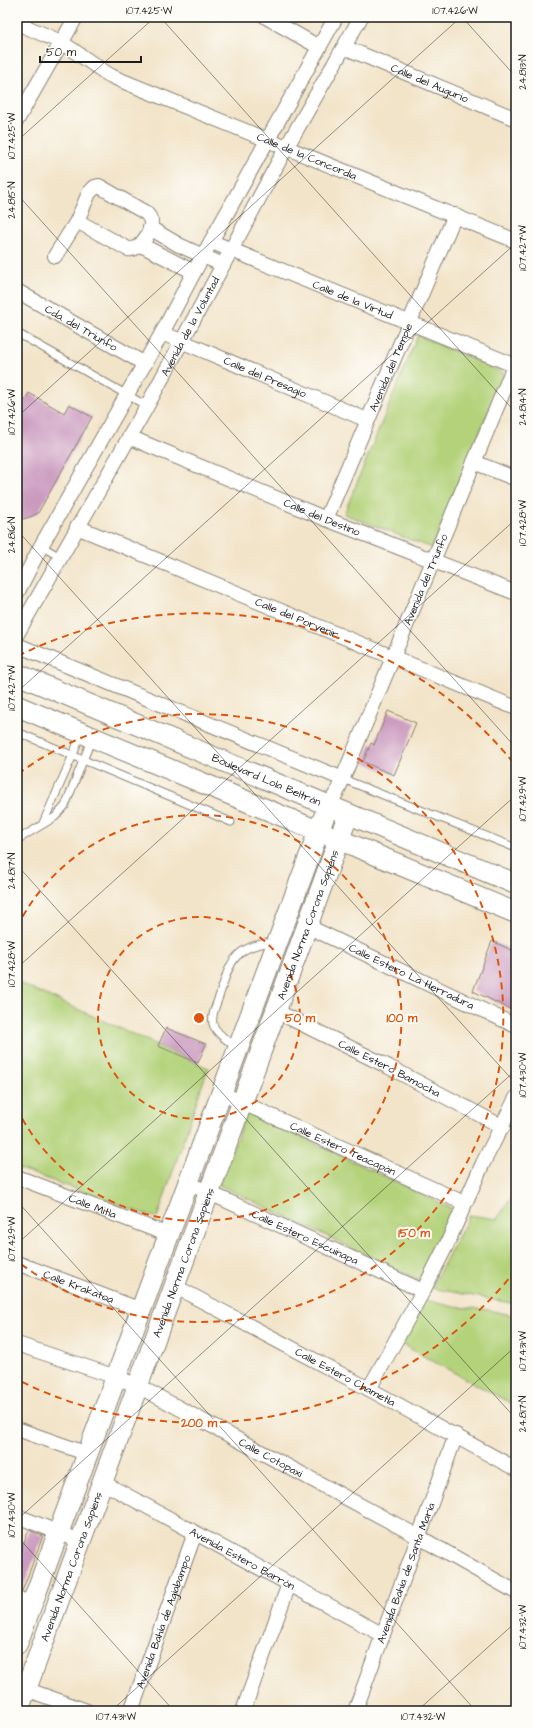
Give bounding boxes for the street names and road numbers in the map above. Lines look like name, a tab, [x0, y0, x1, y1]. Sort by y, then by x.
street label: Calle del Augurio	[389, 60, 471, 107]
street label: Calle de la Concordia	[254, 129, 359, 184]
street label: Avenida de la Voluntad	[157, 274, 223, 379]
street label: Calle de la Virtud	[310, 277, 395, 323]
street label: Cda. del Triunfo	[42, 301, 121, 355]
street label: Avenida del Temple	[366, 321, 416, 414]
street label: Calle del Presagio	[221, 353, 309, 402]
street label: Calle del Destino	[281, 495, 363, 540]
street label: Avenida del Triunfo	[400, 531, 452, 627]
street label: Calle del Porvenir	[253, 594, 341, 642]
street label: Boulevard Lola Beltrán	[210, 750, 324, 810]
street label: Avenida Norma Corona Sapiens	[274, 847, 343, 1002]
street label: Calle Estero La Herradura	[346, 940, 477, 1013]
street label: Calle Estero Bamocha	[336, 1036, 443, 1101]
street label: Calle Estero Teacapán	[288, 1118, 399, 1179]
street label: Avenida Norma Corona Sapiens	[149, 1185, 218, 1340]
street label: Calle Mitla	[67, 1190, 119, 1222]
street label: Calle Estero Escuinapa	[249, 1206, 361, 1268]
street label: Calle Krakatoa	[41, 1267, 116, 1307]
street label: Calle Estero Chametla	[292, 1344, 398, 1410]
street label: Calle Cotopaxi	[236, 1435, 306, 1481]
street label: Avenida Norma Corona Sapiens	[37, 1489, 106, 1644]
street label: Avenida Bahía de Santa María	[373, 1500, 439, 1646]
street label: Avenida Estero Barrón	[187, 1524, 298, 1594]
street label: Avenida Bahía de Agiabampo	[133, 1552, 195, 1691]

